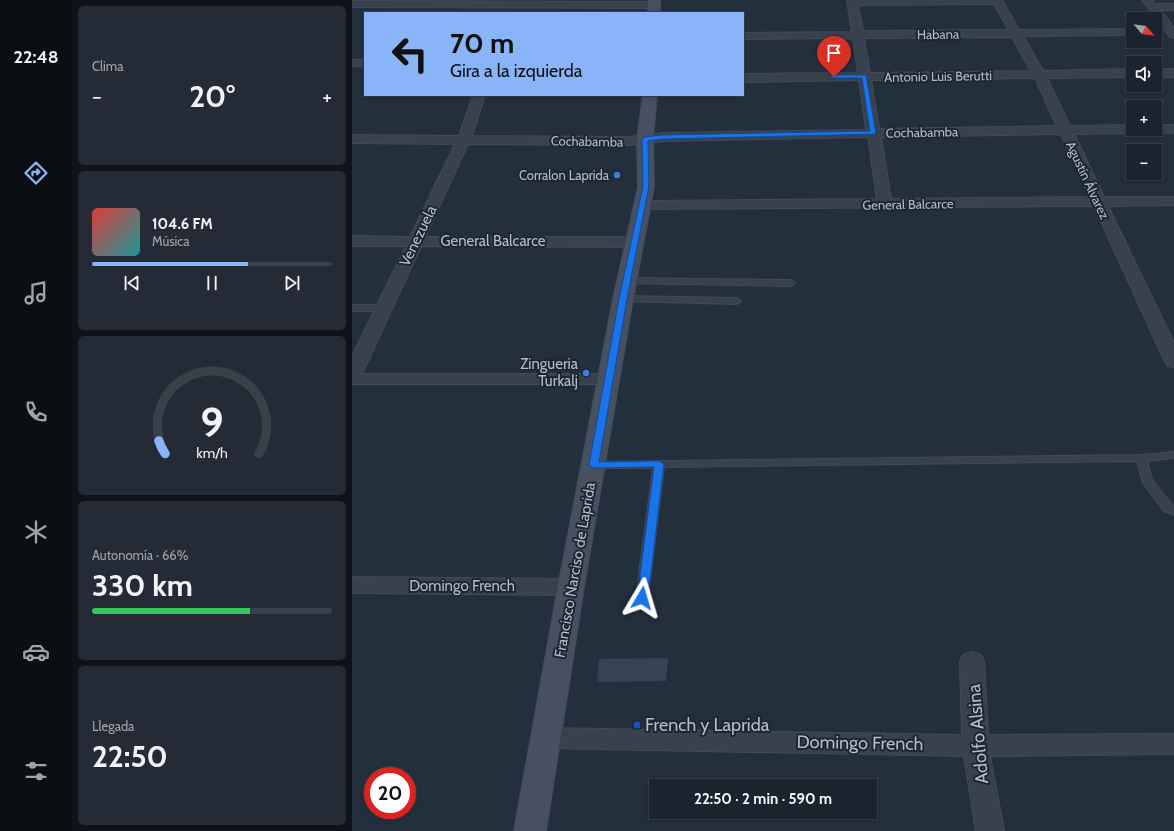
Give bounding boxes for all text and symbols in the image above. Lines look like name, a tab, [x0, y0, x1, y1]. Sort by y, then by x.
north arrow	[1126, 12, 1162, 48]
map controls	[1126, 12, 1162, 180]
text: 70 m	[450, 26, 514, 60]
street label: Habana	[917, 26, 960, 42]
icon: left	[384, 28, 436, 80]
pin	[817, 36, 851, 77]
icon: arrive	[823, 42, 845, 64]
text: 22:48	[13, 46, 59, 68]
button: sound	[1126, 56, 1162, 92]
text: Clima	[92, 58, 123, 74]
text: Gira a la izquierda	[450, 60, 582, 82]
street label: Antonio Luis Berutti	[884, 67, 992, 85]
text: 20°	[189, 78, 235, 115]
text: −	[92, 83, 102, 110]
text: +	[322, 83, 332, 110]
button: +	[1126, 100, 1162, 136]
street label: Cochabamba	[886, 123, 959, 141]
street label: Cochabamba	[551, 132, 624, 150]
street label: Agustín Álvarez	[1063, 138, 1114, 221]
button: −	[1126, 144, 1162, 180]
icon: directions	[22, 159, 50, 187]
place label: Corralon Laprida	[519, 167, 610, 183]
marker: Corralon Laprida	[612, 170, 622, 180]
street label: General Balcarce	[862, 195, 954, 213]
street label: Venezuela	[396, 202, 441, 269]
text: 104.6 FM	[152, 215, 213, 233]
street label: General Balcarce	[440, 232, 546, 250]
text: Música	[152, 233, 190, 249]
icon: previous	[121, 272, 143, 294]
icon: pause	[201, 272, 223, 294]
icon: next	[281, 272, 303, 294]
icon: music	[22, 279, 50, 307]
place label: Zingueria Turkalj	[520, 355, 579, 390]
marker: Zingueria Turkalj	[581, 368, 591, 378]
text: 9	[200, 396, 224, 446]
icon: phone	[22, 398, 50, 426]
text: km/h	[196, 443, 228, 461]
street label: Francisco Narciso de Laprida	[551, 480, 599, 659]
icon: climate	[22, 518, 50, 546]
text: Autonomía · 66%	[92, 547, 188, 563]
text: 330 km	[92, 567, 193, 604]
street label: Domingo French	[409, 577, 515, 595]
position arrow	[621, 577, 663, 619]
icon: car	[22, 638, 50, 666]
street label: Adolfo Alsina	[963, 683, 993, 785]
place label: French y Laprida	[645, 714, 770, 736]
text: Llegada	[92, 718, 134, 734]
marker: French y Laprida	[632, 720, 642, 730]
street label: Domingo French	[796, 731, 924, 755]
text: 22:50	[92, 738, 168, 775]
icon: filters	[22, 757, 50, 785]
speed limit sign: 20	[364, 767, 416, 819]
text: 22:50 · 2 min · 590 m	[694, 790, 832, 808]

